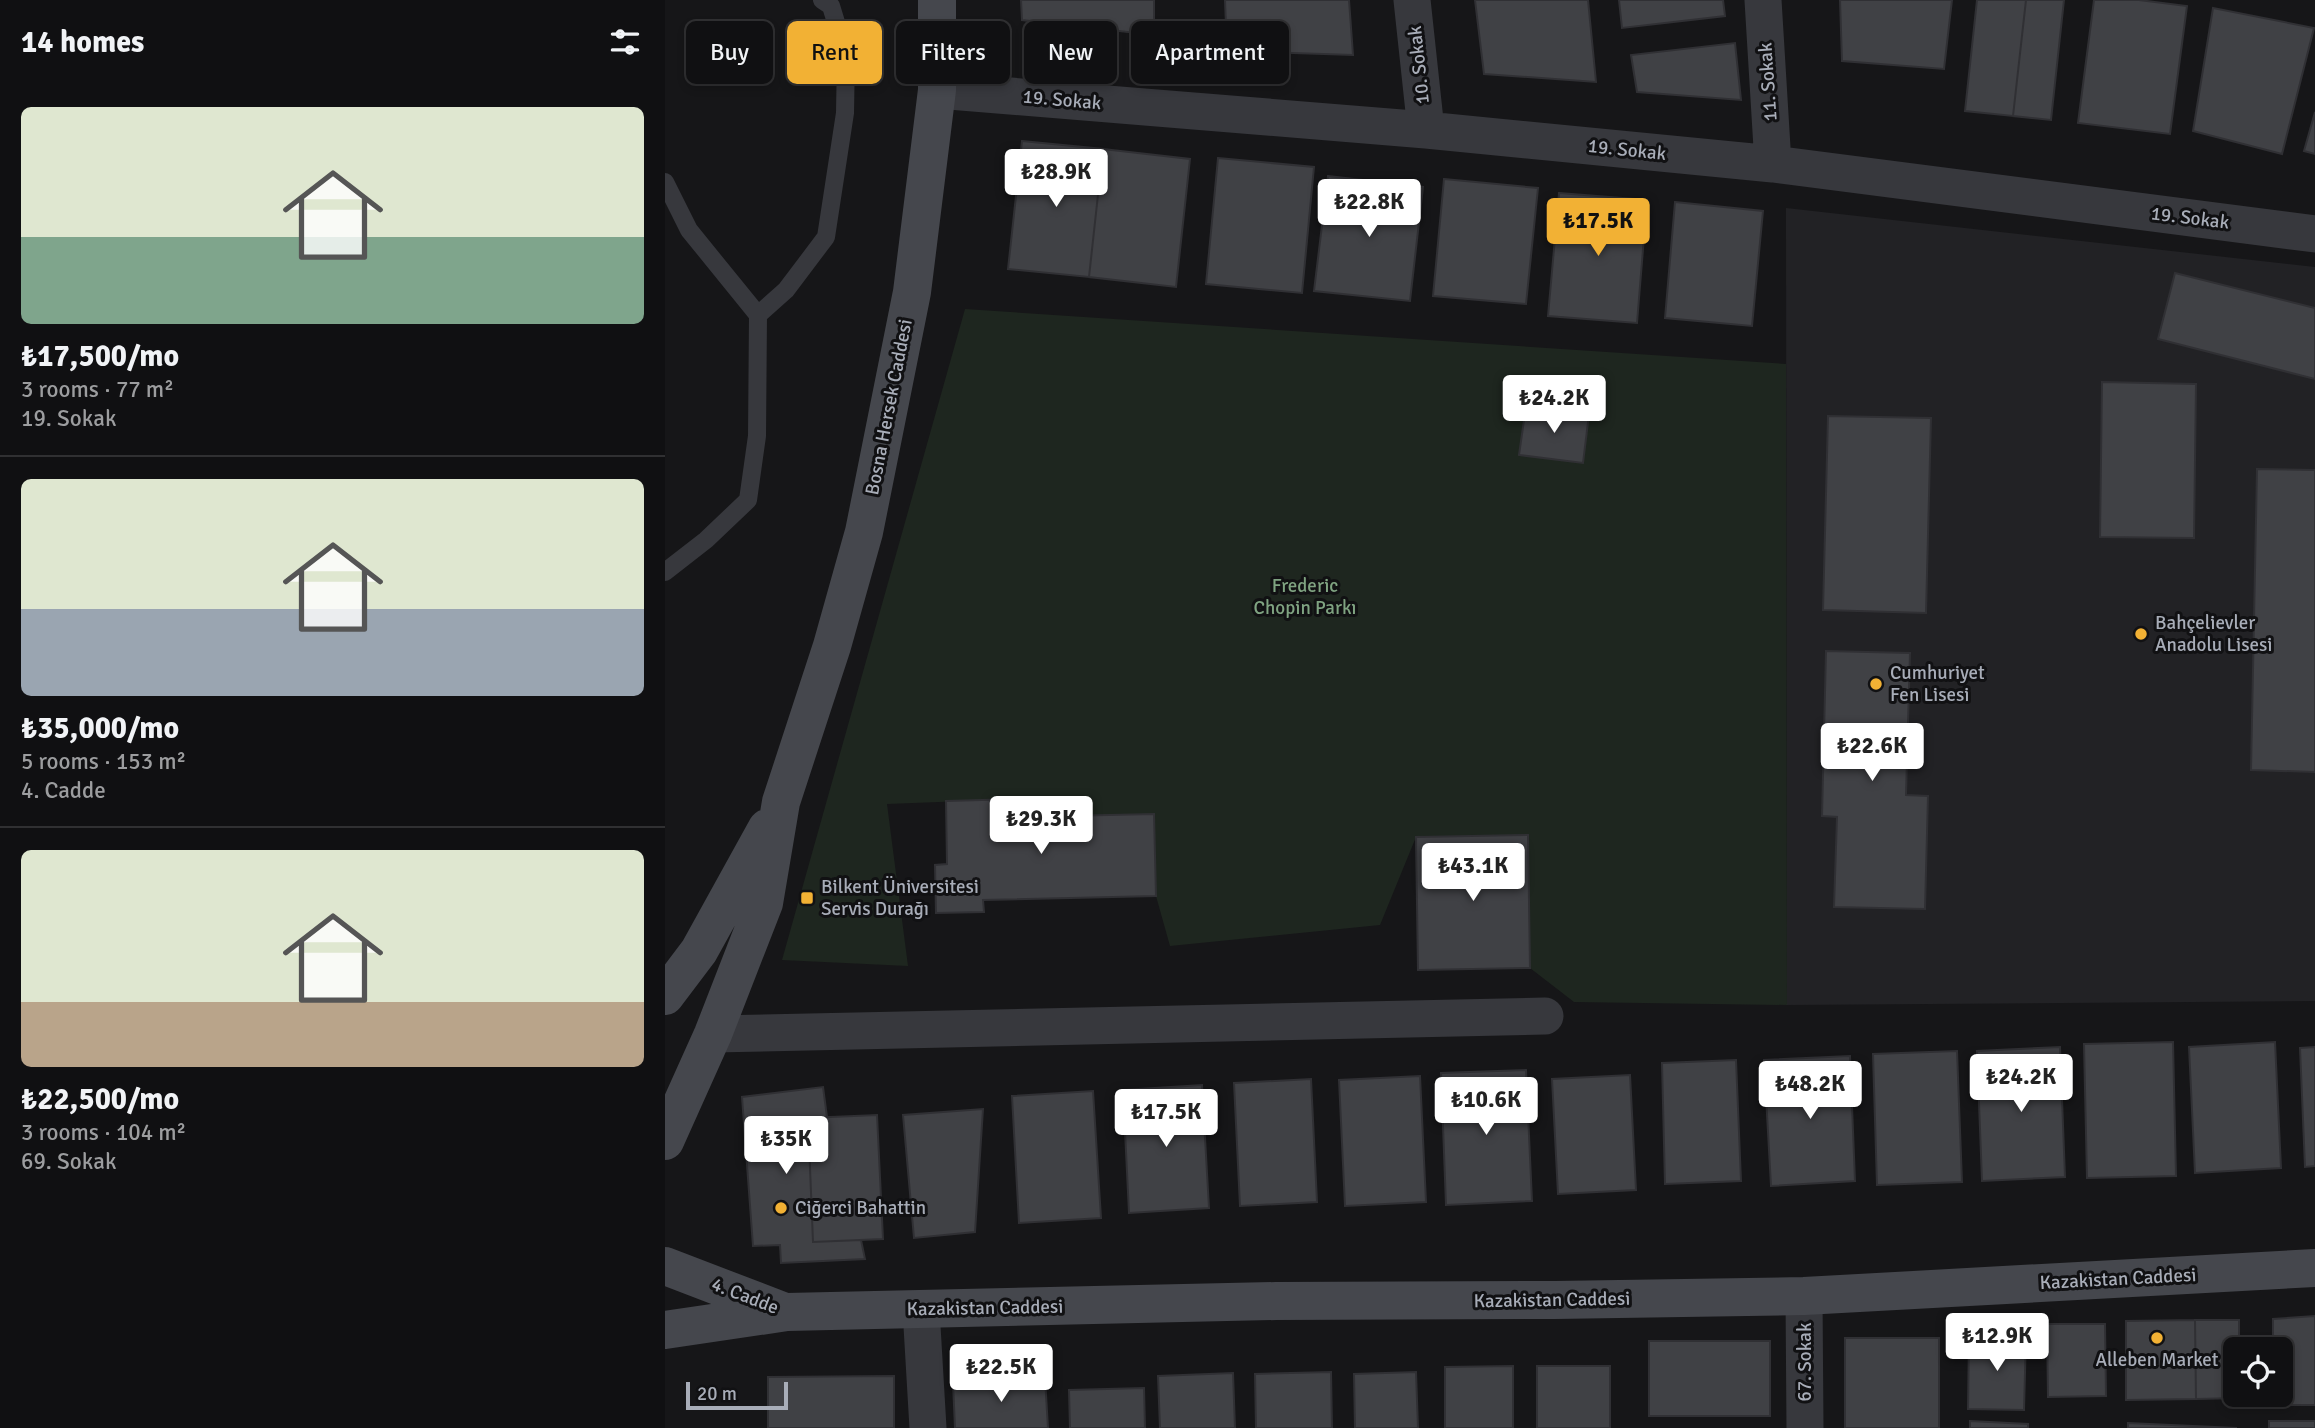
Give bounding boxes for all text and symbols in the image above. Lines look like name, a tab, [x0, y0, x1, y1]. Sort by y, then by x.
chip: Buy	[686, 21, 773, 84]
chip: Rent	[787, 21, 882, 84]
chip: Filters	[896, 21, 1010, 84]
chip: New	[1024, 21, 1117, 84]
chip: Apartment	[1131, 21, 1289, 84]
icon: filters	[606, 23, 644, 61]
text: 14 homes	[21, 24, 144, 61]
street label: 10. Sokak	[1403, 24, 1435, 105]
street label: 11. Sokak	[1753, 41, 1783, 122]
street label: 19. Sokak	[1022, 85, 1103, 115]
street label: 19. Sokak	[1587, 134, 1668, 166]
pin: ₺28.9K	[999, 150, 1113, 209]
icon: home	[270, 152, 396, 278]
text: ₺28.9K	[1021, 157, 1091, 186]
pin: ₺22.8K	[1312, 180, 1426, 239]
text: ₺22.8K	[1334, 187, 1404, 216]
pin: ₺17.5K	[1541, 198, 1655, 258]
street label: 19. Sokak	[2149, 201, 2231, 235]
text: ₺17.5K	[1563, 206, 1633, 235]
street label: Bosna Hersek Caddesi	[860, 317, 918, 497]
text: ₺17,500/mo	[21, 338, 179, 375]
text: 3 rooms · 77 m²	[21, 375, 174, 404]
pin: ₺24.2K	[1497, 376, 1611, 435]
text: ₺24.2K	[1519, 383, 1589, 412]
text: 19. Sokak	[21, 404, 116, 433]
icon: home	[270, 524, 396, 650]
park label: Frederic Chopin Parkı	[1253, 574, 1357, 620]
place label: Bahçelievler Anadolu Lisesi	[2155, 611, 2272, 657]
marker: Bahçelievler Anadolu Lisesi	[2133, 626, 2149, 642]
place label: Cumhuriyet Fen Lisesi	[1890, 661, 1985, 707]
marker: Cumhuriyet Fen Lisesi	[1868, 676, 1884, 692]
text: ₺35,000/mo	[21, 710, 179, 747]
pin: ₺22.6K	[1815, 724, 1929, 783]
text: ₺22.6K	[1837, 731, 1907, 760]
text: 5 rooms · 153 m²	[21, 747, 186, 776]
text: 4. Cadde	[21, 776, 106, 805]
pin: ₺29.3K	[984, 796, 1098, 856]
text: ₺29.3K	[1006, 804, 1076, 833]
pin: ₺43.1K	[1416, 844, 1530, 903]
text: ₺43.1K	[1438, 851, 1508, 880]
place label: Bilkent Üniversitesi Servis Durağı	[821, 875, 979, 921]
marker: Bilkent Üniversitesi Servis Durağı	[799, 890, 815, 906]
icon: home	[270, 895, 396, 1021]
pin: ₺24.2K	[1964, 1054, 2078, 1114]
pin: ₺48.2K	[1753, 1062, 1867, 1121]
text: ₺24.2K	[1986, 1062, 2056, 1091]
text: ₺48.2K	[1775, 1069, 1845, 1098]
pin: ₺10.6K	[1429, 1078, 1543, 1137]
text: ₺22,500/mo	[21, 1081, 179, 1118]
text: ₺10.6K	[1451, 1085, 1521, 1114]
pin: ₺17.5K	[1109, 1090, 1223, 1149]
text: ₺17.5K	[1131, 1097, 1201, 1126]
pin: ₺35K	[745, 1116, 827, 1176]
text: 3 rooms · 104 m²	[21, 1118, 186, 1147]
text: ₺35K	[760, 1124, 812, 1153]
text: 69. Sokak	[21, 1147, 116, 1176]
place label: Ciğerci Bahattin	[795, 1196, 926, 1220]
marker: Ciğerci Bahattin	[773, 1200, 789, 1216]
street label: Kazakistan Caddesi	[2039, 1263, 2197, 1295]
street label: 4. Cadde	[708, 1272, 782, 1320]
street label: Kazakistan Caddesi	[1473, 1287, 1631, 1313]
street label: Kazakistan Caddesi	[906, 1295, 1064, 1321]
pin: ₺12.9K	[1940, 1314, 2054, 1373]
text: ₺12.9K	[1962, 1321, 2032, 1350]
street label: 67. Sokak	[1793, 1322, 1817, 1401]
marker: Alleben Market	[2149, 1330, 2165, 1346]
map controls	[2223, 1337, 2293, 1407]
button: locate	[2223, 1337, 2293, 1407]
pin: ₺22.5K	[944, 1344, 1058, 1404]
place label: Alleben Market	[2095, 1348, 2219, 1372]
text: ₺22.5K	[966, 1352, 1036, 1381]
scale bar	[686, 1379, 787, 1411]
text: 20 m	[697, 1382, 737, 1406]

